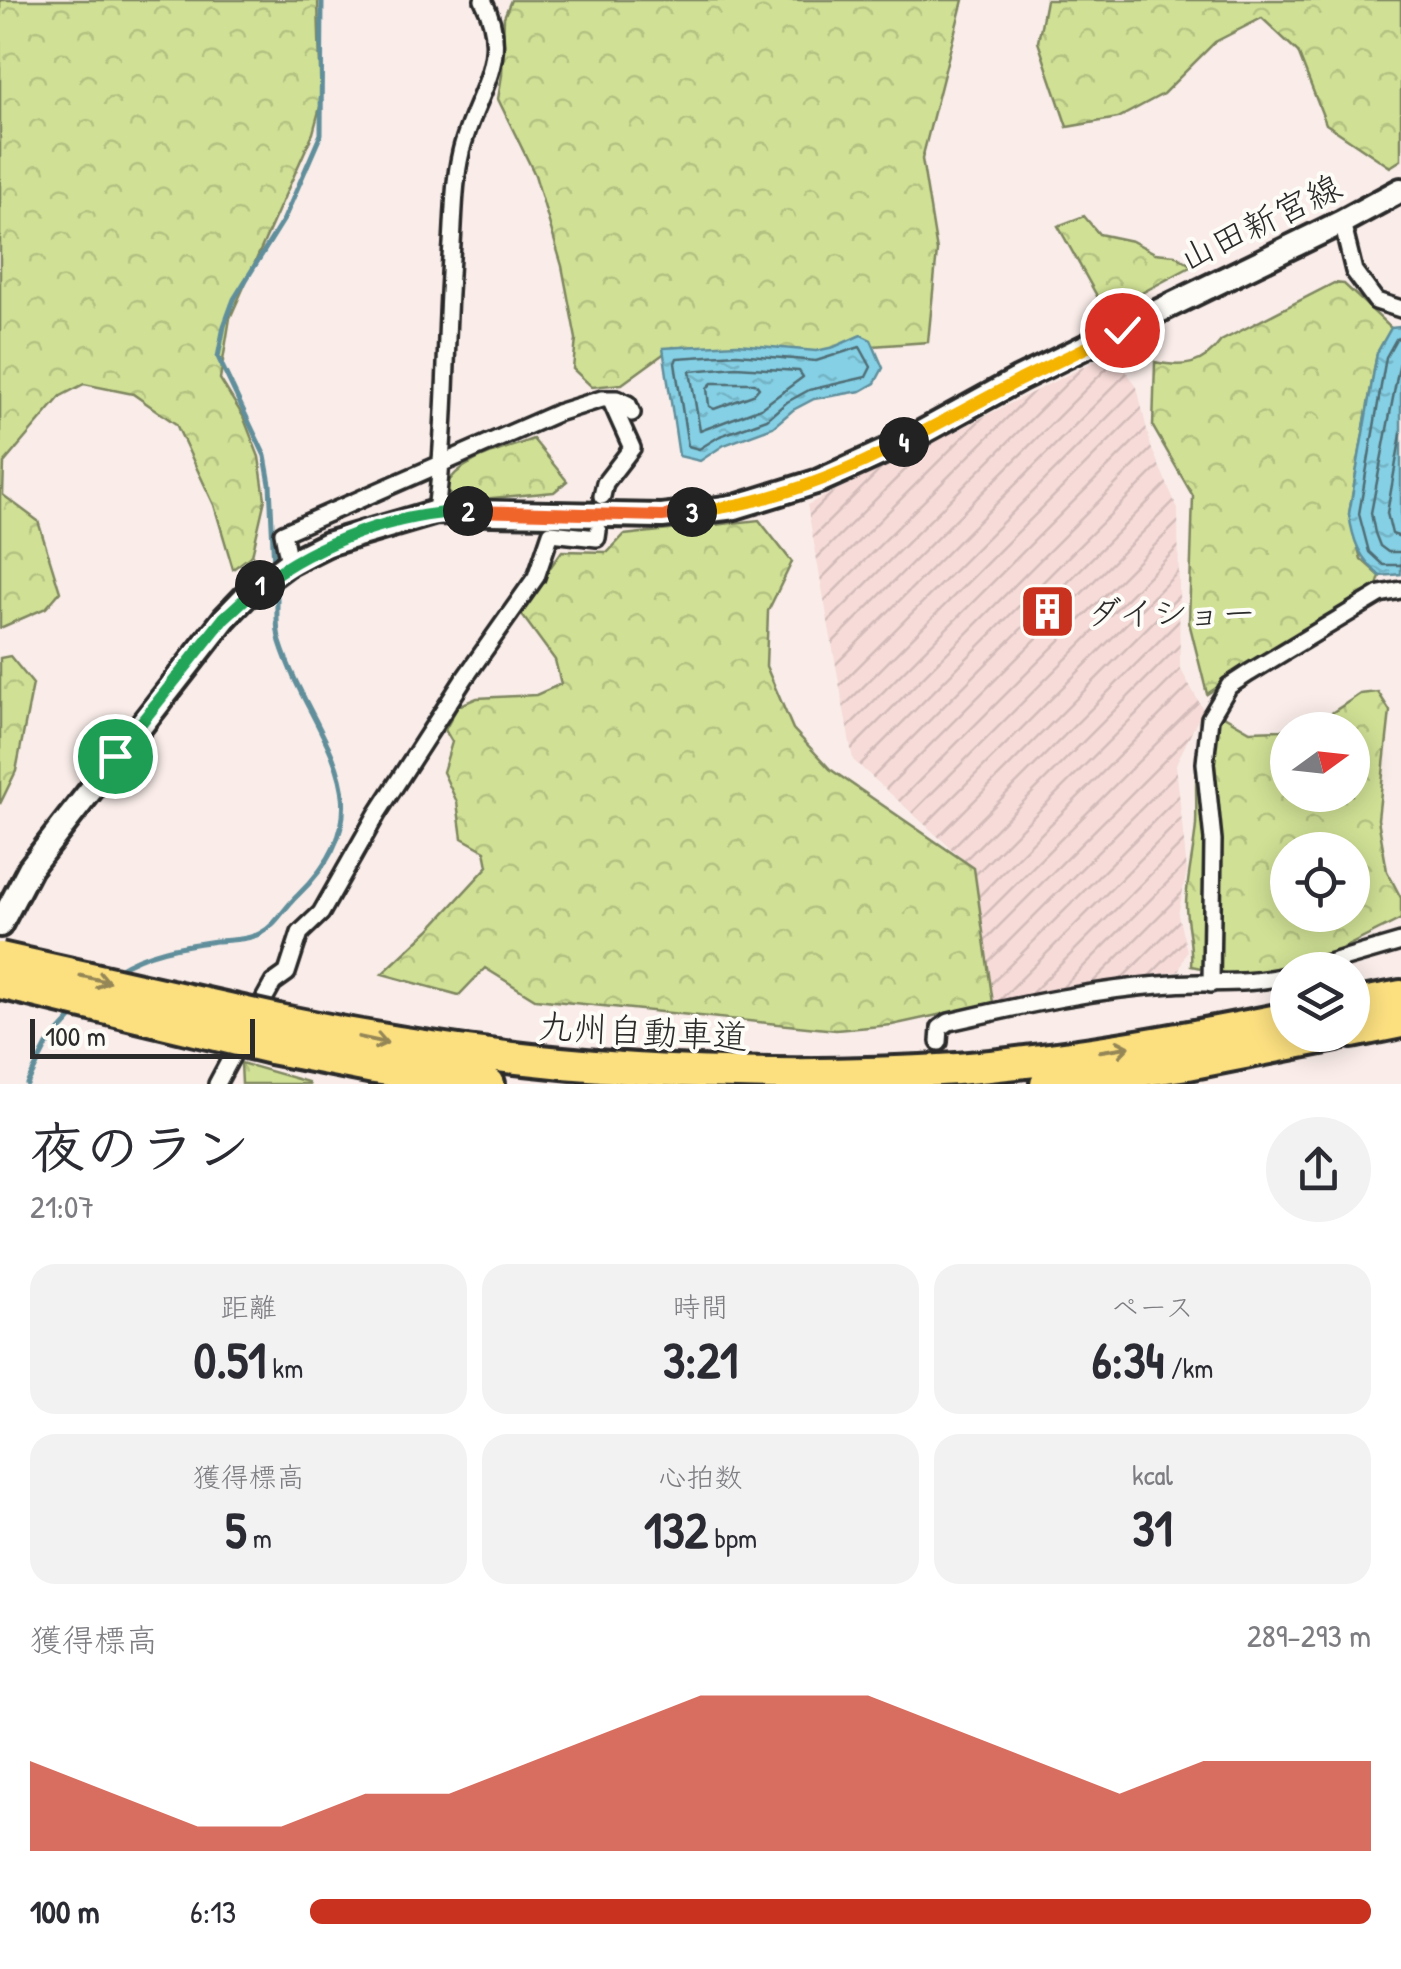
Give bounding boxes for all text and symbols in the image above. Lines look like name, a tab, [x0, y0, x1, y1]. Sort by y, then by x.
street label: 山田新宮線	[1171, 163, 1349, 281]
pin	[1080, 288, 1165, 373]
icon: check	[1095, 303, 1150, 358]
pin: 4	[879, 417, 929, 467]
text: 4	[899, 423, 909, 461]
pin: 2	[443, 486, 493, 536]
pin: 3	[667, 487, 717, 537]
text: 2	[461, 492, 475, 530]
text: 3	[686, 493, 698, 531]
pin: 1	[235, 560, 285, 610]
text: 1	[255, 566, 265, 604]
building icon: ダイショー	[1018, 582, 1078, 642]
place label: ダイショー	[1087, 589, 1256, 636]
north arrow	[1270, 712, 1370, 812]
map controls	[1270, 712, 1370, 1052]
pin	[73, 714, 158, 799]
icon: arrive	[88, 729, 143, 784]
button: locate	[1270, 832, 1370, 932]
button: layers	[1270, 952, 1370, 1052]
one-way arrow	[78, 971, 110, 989]
street label: 九州自動車道	[537, 1002, 749, 1060]
scale bar	[30, 1014, 255, 1058]
text: 100 m	[45, 1017, 106, 1055]
one-way arrow	[356, 1031, 388, 1050]
one-way arrow	[1098, 1040, 1130, 1058]
text: 夜のラン	[30, 1110, 250, 1184]
button: share	[1266, 1117, 1371, 1222]
text: 21:07	[30, 1185, 94, 1228]
text: 距離	[220, 1288, 277, 1326]
text: 時間	[672, 1288, 729, 1326]
text: ペース	[1111, 1288, 1194, 1326]
text: 0.51	[194, 1326, 266, 1394]
text: 3:21	[663, 1326, 738, 1394]
text: 6:34	[1092, 1326, 1164, 1394]
text: km	[266, 1349, 303, 1387]
text: /km	[1164, 1349, 1213, 1387]
text: kcal	[1132, 1456, 1173, 1494]
text: 獲得標高	[192, 1458, 305, 1496]
text: 心拍数	[658, 1458, 743, 1496]
text: 31	[1132, 1494, 1173, 1562]
text: 5	[225, 1496, 246, 1564]
text: 132	[644, 1496, 708, 1564]
text: m	[246, 1519, 272, 1557]
text: bpm	[708, 1519, 757, 1557]
text: 289–293 m	[1247, 1614, 1371, 1657]
text: 獲得標高	[30, 1618, 158, 1661]
text: 100 m	[30, 1890, 99, 1933]
text: 6:13	[190, 1890, 236, 1933]

